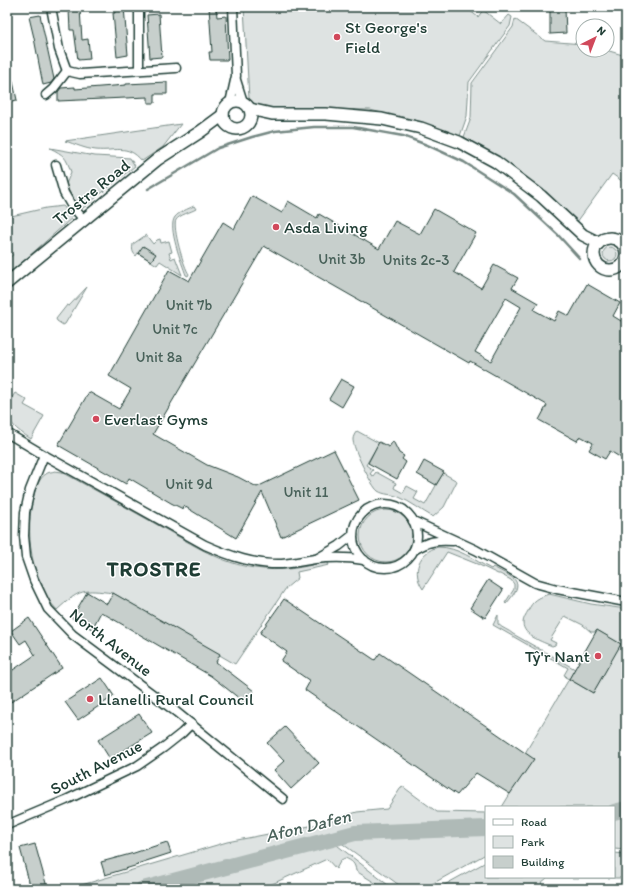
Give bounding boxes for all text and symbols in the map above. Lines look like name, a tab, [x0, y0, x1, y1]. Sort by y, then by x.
place label: St George's Field	[345, 17, 427, 57]
north arrow	[575, 18, 615, 58]
text: N	[594, 24, 608, 38]
marker: St George's Field	[332, 32, 342, 42]
street label: Trostre Road	[48, 155, 134, 229]
place label: Asda Living	[284, 217, 368, 237]
marker: Asda Living	[271, 222, 281, 232]
house number: Unit 3b	[318, 250, 366, 268]
house number: Units 2c-3	[382, 251, 450, 269]
house number: Unit 7b	[166, 296, 212, 314]
house number: Unit 7c	[152, 320, 198, 338]
house number: Unit 8a	[136, 348, 183, 366]
place label: Everlast Gyms	[104, 409, 208, 429]
marker: Everlast Gyms	[91, 414, 101, 424]
house number: Unit 9d	[165, 475, 213, 493]
house number: Unit 11	[283, 483, 329, 501]
district label: TROSTRE	[106, 556, 201, 581]
street label: North Avenue	[66, 604, 156, 680]
place label: Tŷ'r Nant	[525, 646, 590, 666]
marker: Tŷ'r Nant	[593, 651, 603, 661]
place label: Llanelli Rural Council	[98, 689, 254, 709]
marker: Llanelli Rural Council	[85, 694, 95, 704]
street label: South Avenue	[47, 735, 145, 799]
water label: Afon Dafen	[263, 805, 354, 847]
legend	[485, 806, 615, 878]
text: Road	[521, 815, 547, 829]
text: Park	[521, 835, 545, 849]
text: Building	[521, 855, 565, 869]

